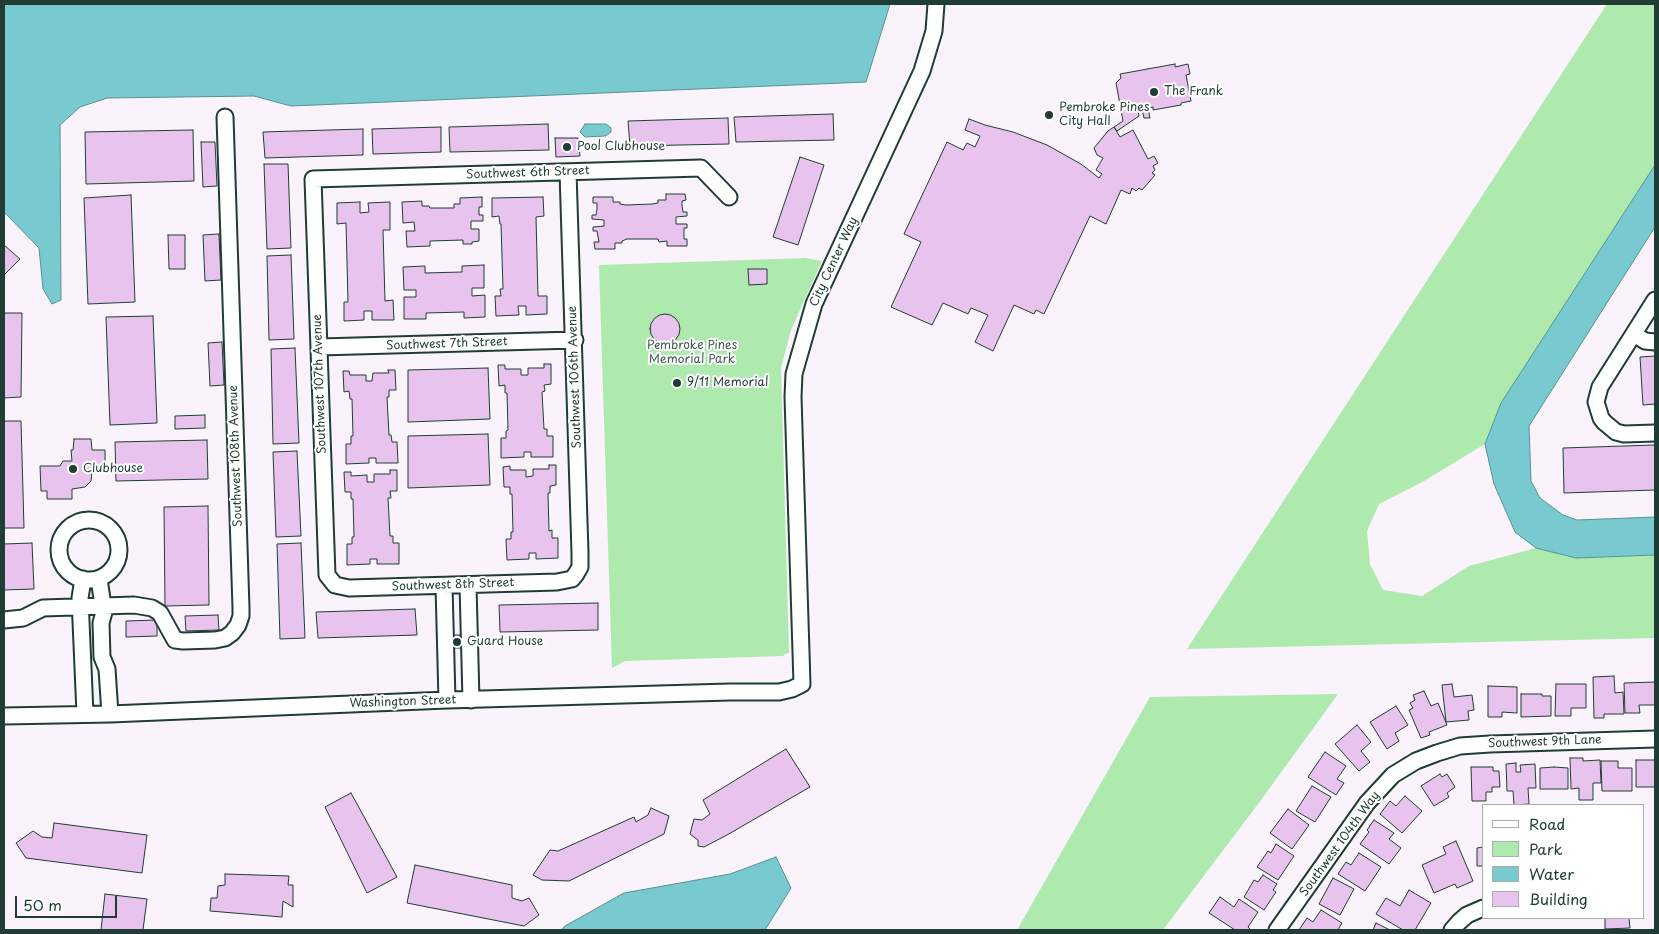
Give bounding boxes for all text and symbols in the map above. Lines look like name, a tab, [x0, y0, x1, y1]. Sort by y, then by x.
place label: The Frank	[1164, 85, 1223, 99]
marker: The Frank	[1148, 86, 1160, 98]
place label: Pembroke Pines City Hall	[1059, 101, 1149, 129]
marker: Pembroke Pines City Hall	[1043, 109, 1055, 121]
place label: Pool Clubhouse	[577, 140, 665, 154]
marker: Pool Clubhouse	[561, 141, 573, 153]
street label: Southwest 6th Street	[466, 164, 590, 182]
street label: City Center Way	[807, 215, 861, 309]
street label: Southwest 106th Avenue	[565, 305, 585, 449]
street label: Southwest 107th Avenue	[310, 314, 330, 454]
street label: Southwest 7th Street	[386, 335, 508, 353]
park label: Pembroke Pines Memorial Park	[647, 339, 737, 367]
place label: 9/11 Memorial	[687, 376, 768, 390]
marker: 9/11 Memorial	[671, 377, 683, 389]
street label: Southwest 108th Avenue	[226, 385, 246, 527]
place label: Clubhouse	[83, 462, 143, 476]
marker: Clubhouse	[67, 463, 79, 475]
street label: Southwest 8th Street	[391, 576, 515, 594]
place label: Guard House	[467, 635, 543, 649]
marker: Guard House	[451, 636, 463, 648]
street label: Washington Street	[349, 693, 457, 711]
street label: Southwest 9th Lane	[1488, 733, 1602, 751]
street label: Southwest 104th Way	[1297, 789, 1383, 899]
legend	[1482, 804, 1644, 919]
text: Road	[1529, 812, 1565, 835]
text: Park	[1529, 837, 1563, 860]
text: Water	[1529, 862, 1574, 885]
scale bar	[18, 886, 120, 918]
text: Building	[1529, 887, 1588, 910]
text: 50 m	[23, 893, 62, 916]

